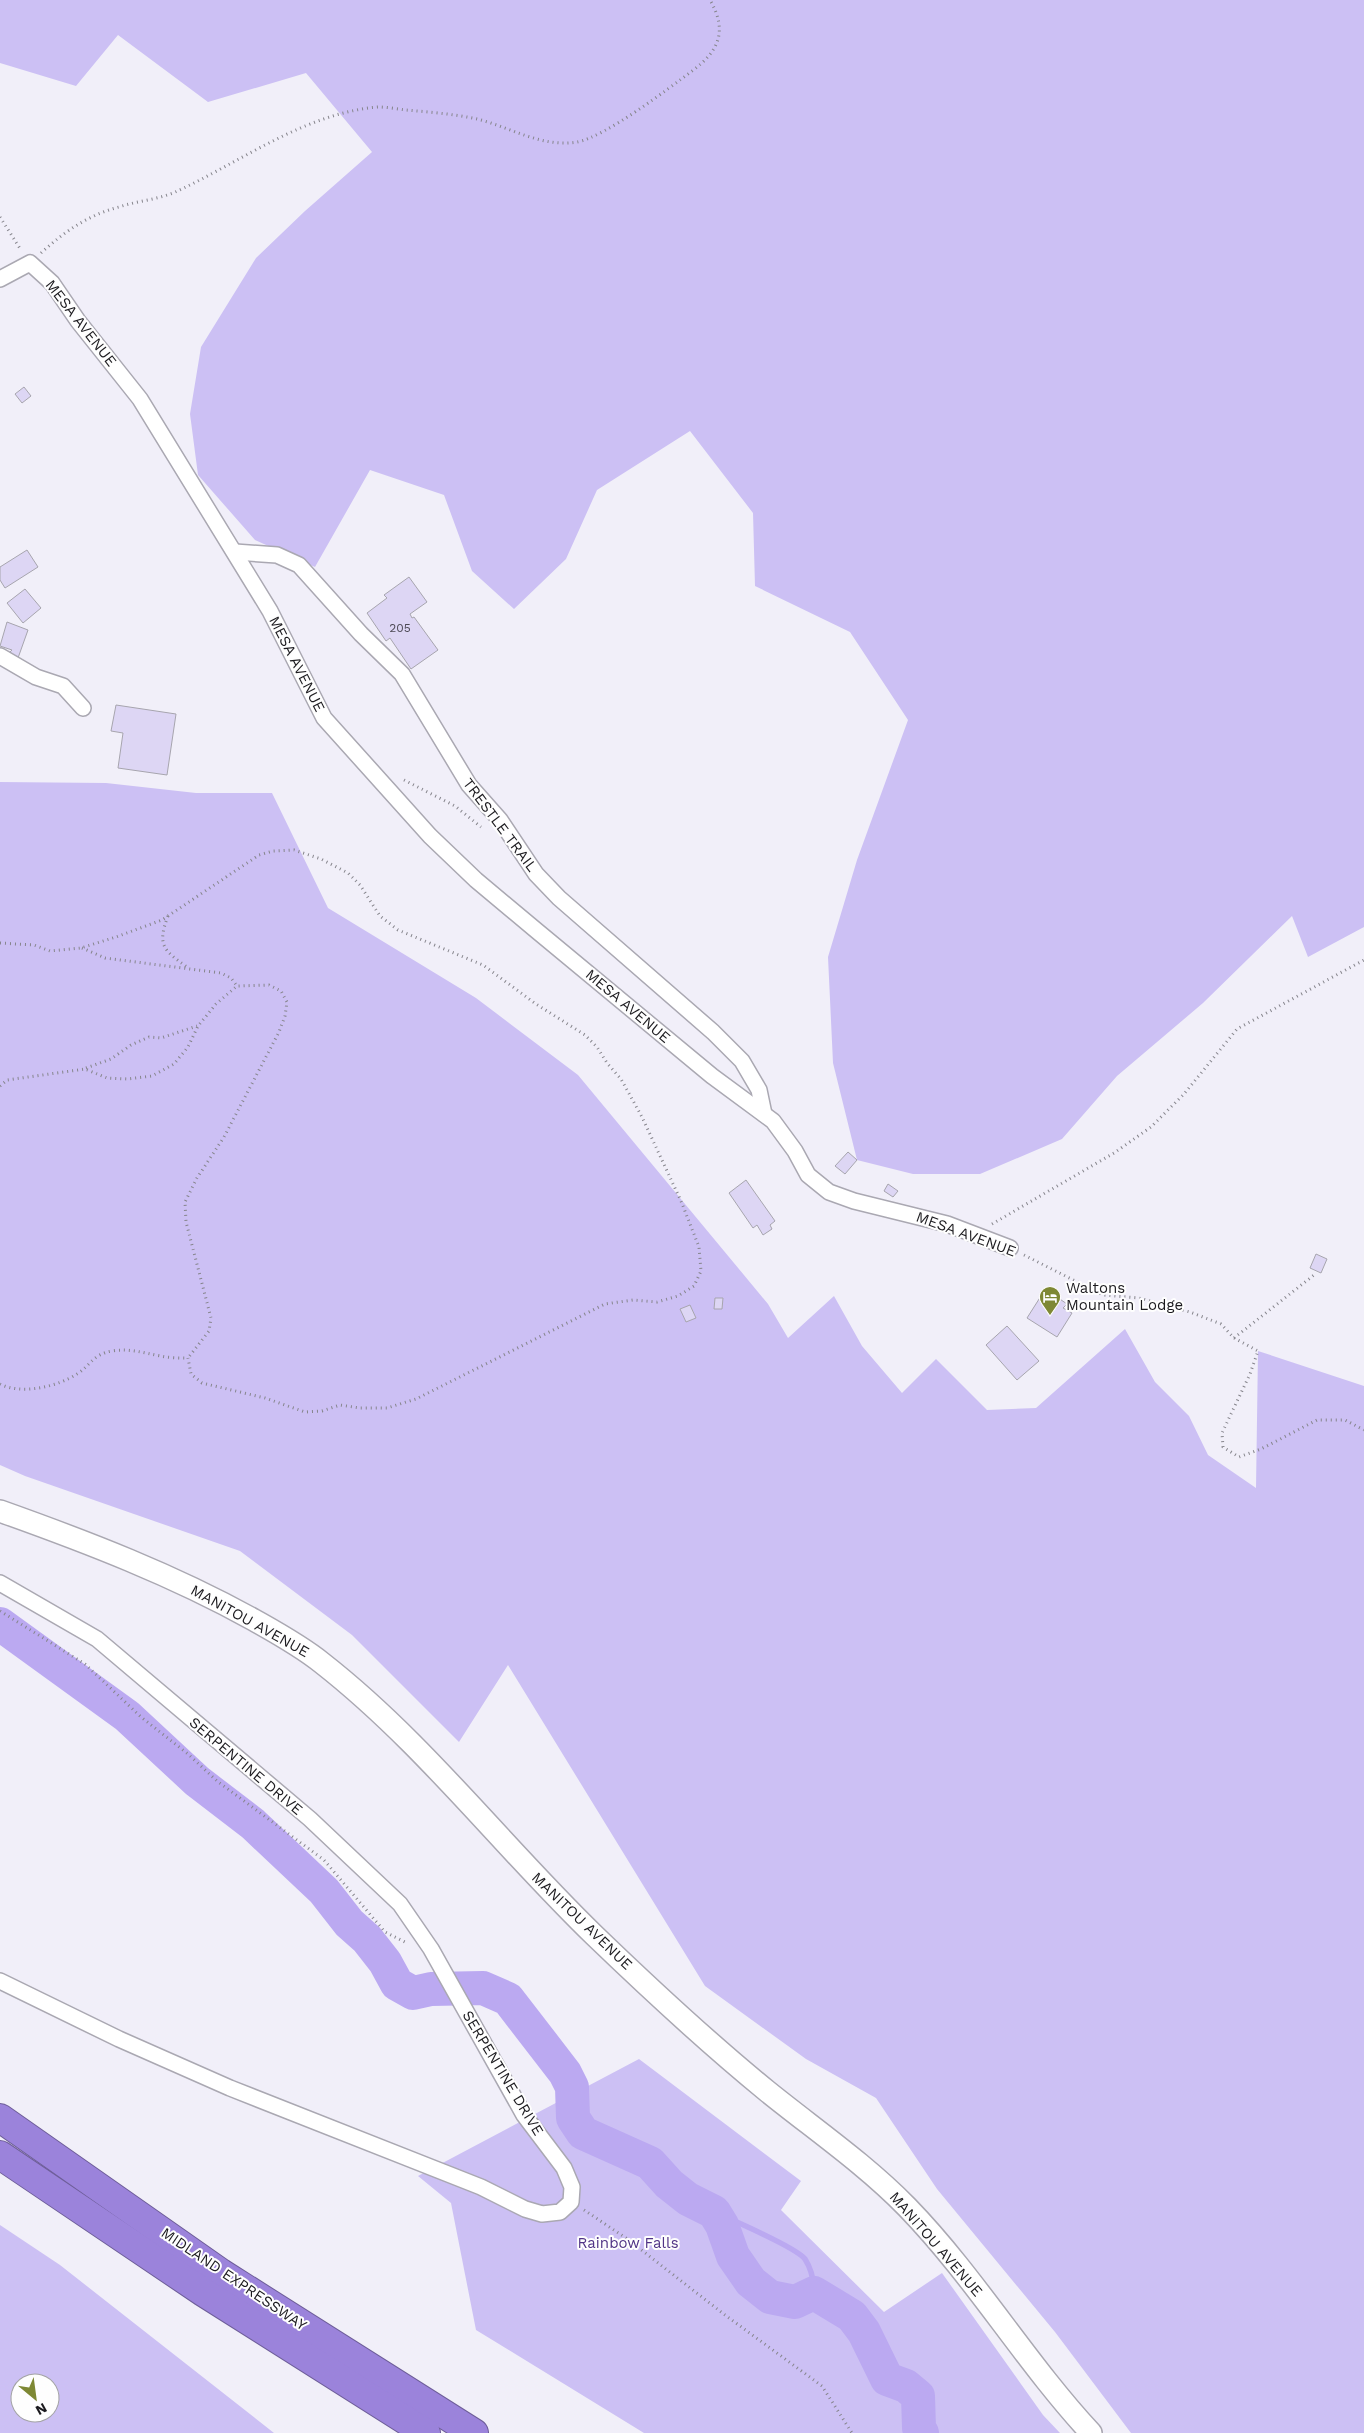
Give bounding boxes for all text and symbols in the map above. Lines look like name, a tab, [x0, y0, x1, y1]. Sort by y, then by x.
street label: MESA AVENUE	[42, 276, 120, 370]
street label: MESA AVENUE	[265, 613, 329, 715]
house number: 205	[389, 621, 411, 635]
street label: TRESTLE TRAIL	[459, 775, 541, 875]
street label: MESA AVENUE	[582, 965, 674, 1047]
street label: MESA AVENUE	[914, 1208, 1018, 1260]
place label: Waltons Mountain Lodge	[1066, 1279, 1183, 1314]
hotel icon: Waltons Mountain Lodge	[1038, 1285, 1062, 1316]
street label: MANITOU AVENUE	[188, 1581, 312, 1661]
street label: SERPENTINE DRIVE	[186, 1713, 306, 1819]
street label: MANITOU AVENUE	[528, 1868, 636, 1974]
street label: SERPENTINE DRIVE	[459, 2007, 547, 2139]
street label: MANITOU AVENUE	[886, 2188, 986, 2300]
street label: MIDLAND EXPRESSWAY	[158, 2224, 311, 2335]
park label: Rainbow Falls	[577, 2234, 679, 2252]
north arrow	[10, 2373, 60, 2423]
text: N	[33, 2400, 50, 2419]

